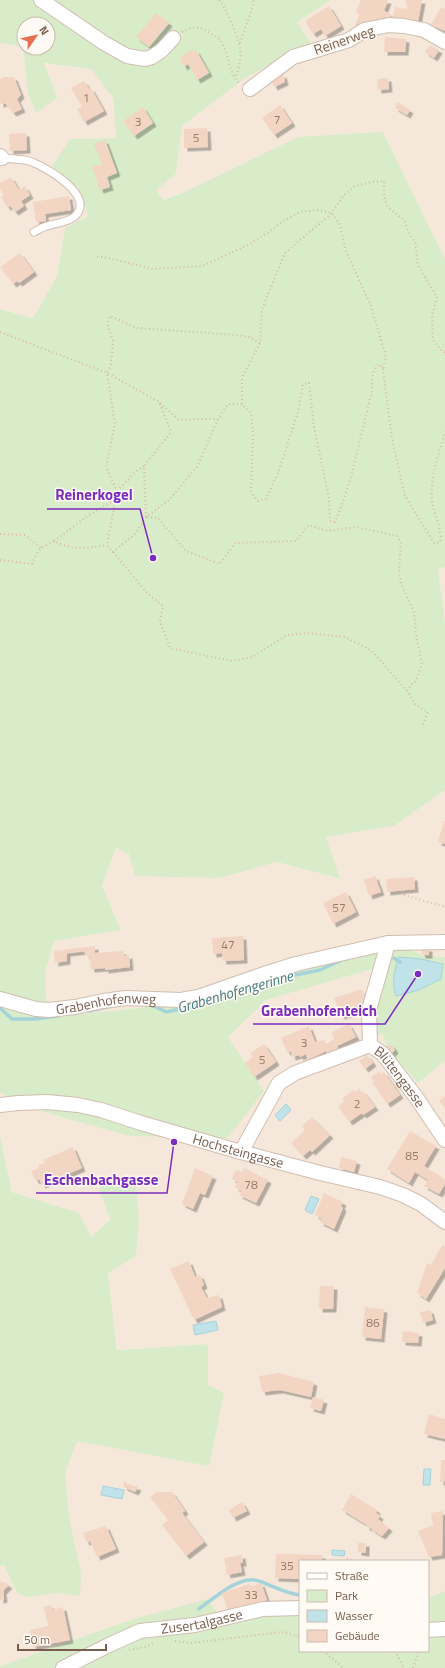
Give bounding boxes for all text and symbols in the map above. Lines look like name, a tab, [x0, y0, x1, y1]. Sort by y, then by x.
north arrow	[16, 16, 56, 56]
street label: Reinerweg	[311, 19, 377, 60]
text: N	[36, 23, 53, 38]
house number: 1	[83, 88, 89, 107]
house number: 7	[274, 110, 280, 129]
house number: 3	[135, 112, 141, 131]
house number: 5	[193, 128, 200, 147]
callout: Reinerkogel	[47, 482, 140, 509]
text: Reinerkogel	[55, 483, 133, 506]
house number: 57	[332, 898, 346, 917]
house number: 47	[221, 935, 235, 954]
water label: Grabenhofengerinne	[174, 964, 297, 1019]
street label: Grabenhofenweg	[55, 987, 157, 1019]
callout: Grabenhofenteich	[253, 997, 385, 1024]
text: Grabenhofenteich	[261, 999, 377, 1022]
house number: 3	[301, 1033, 307, 1052]
street label: Blütengasse	[370, 1040, 431, 1111]
house number: 5	[259, 1050, 266, 1069]
house number: 2	[354, 1094, 360, 1113]
street label: Hochsteingasse	[190, 1128, 286, 1173]
house number: 85	[405, 1146, 419, 1165]
callout: Eschenbachgasse	[36, 1166, 167, 1193]
text: Eschenbachgasse	[44, 1168, 159, 1191]
house number: 78	[244, 1175, 258, 1194]
house number: 86	[366, 1313, 380, 1332]
house number: 35	[280, 1556, 294, 1575]
legend	[299, 1560, 429, 1652]
text: Straße	[335, 1566, 369, 1585]
house number: 33	[244, 1585, 258, 1604]
text: Park	[335, 1586, 358, 1605]
street label: Zusertalgasse	[160, 1603, 245, 1639]
text: Wasser	[335, 1606, 373, 1625]
scale bar	[18, 1626, 106, 1652]
text: Gebäude	[335, 1626, 380, 1645]
text: 50 m	[24, 1630, 50, 1649]

